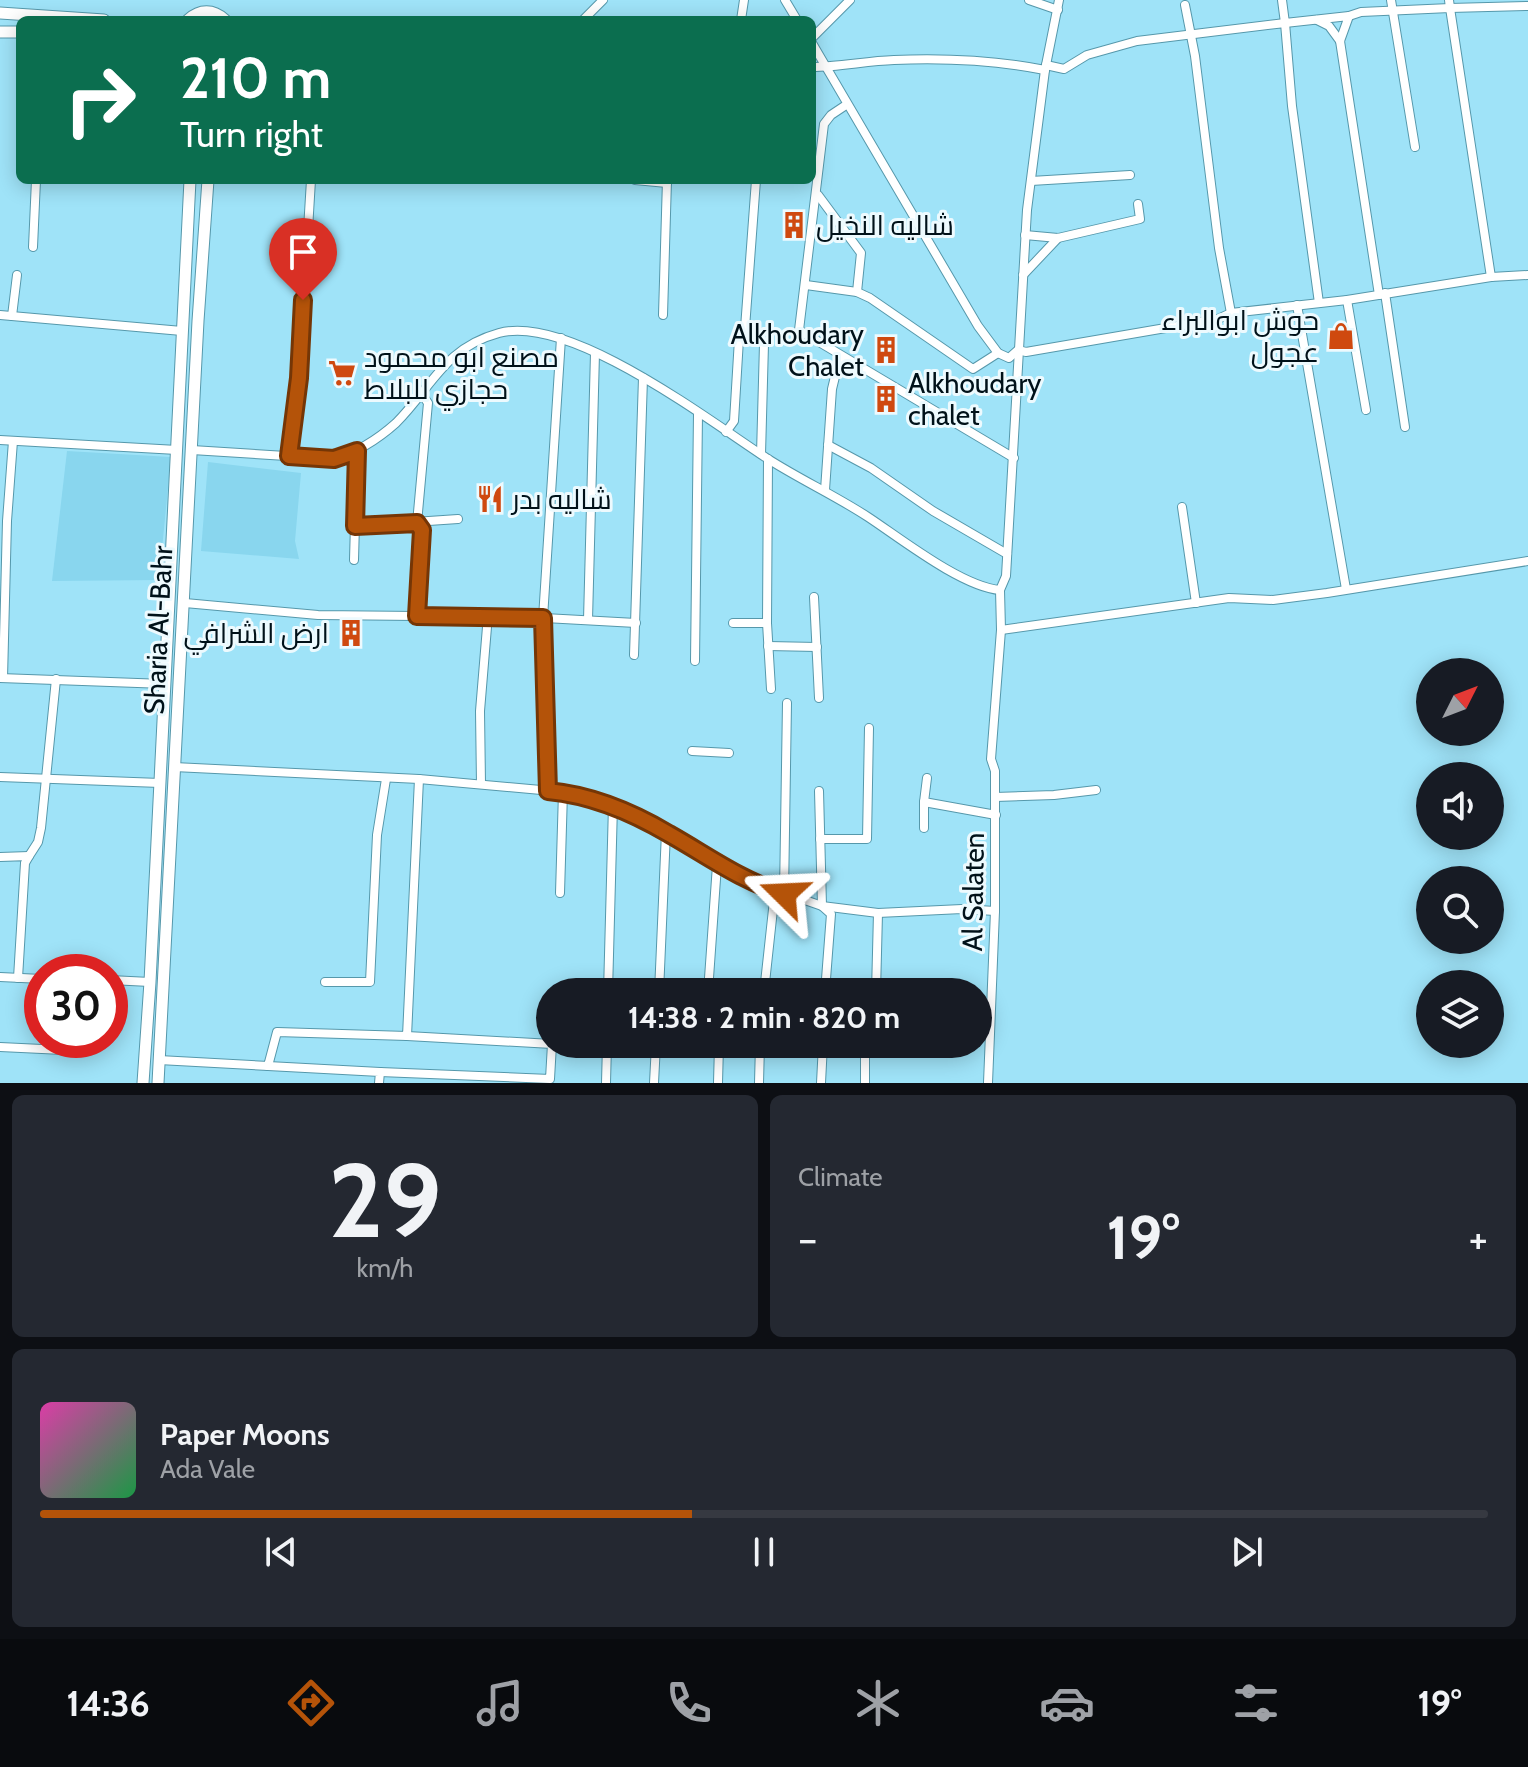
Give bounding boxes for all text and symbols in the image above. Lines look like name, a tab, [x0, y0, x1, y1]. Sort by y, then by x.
text: 210 m	[180, 44, 331, 112]
icon: right	[48, 48, 152, 152]
text: Turn right	[180, 112, 323, 156]
place label: شاليه النخيل	[816, 208, 954, 242]
building icon: شاليه النخيل	[779, 210, 809, 240]
pin	[269, 218, 337, 300]
icon: arrive	[281, 230, 325, 274]
place label: حوش ابوالبراء عجول	[1161, 303, 1319, 369]
place label: Alkhoudary Chalet	[731, 317, 864, 383]
shop icon: حوش ابوالبراء عجول	[1326, 321, 1356, 351]
building icon: Alkhoudary Chalet	[871, 335, 901, 365]
place label: مصنع ابو محمود حجازي للبلاط	[364, 340, 559, 411]
supermarket icon: مصنع ابو محمود حجازي للبلاط	[327, 358, 357, 388]
place label: Alkhoudary chalet	[908, 366, 1041, 432]
building icon: Alkhoudary chalet	[871, 384, 901, 414]
place label: شاليه بدر	[510, 482, 612, 516]
restaurant icon: شاليه بدر	[475, 484, 505, 514]
street label: Sharia Al-Bahr	[137, 545, 179, 715]
place label: ارض الشرافي	[184, 616, 329, 655]
building icon: ارض الشرافي	[336, 618, 366, 648]
north arrow	[1416, 658, 1504, 746]
map controls	[1416, 658, 1504, 1058]
button: sound	[1416, 762, 1504, 850]
street label: Al Salaten	[955, 832, 991, 952]
position arrow	[742, 852, 826, 936]
button: search	[1416, 866, 1504, 954]
speed limit sign: 30	[24, 954, 128, 1058]
button: layers	[1416, 970, 1504, 1058]
text: 14:38 · 2 min · 820 m	[628, 999, 900, 1036]
text: 29	[328, 1137, 442, 1263]
text: Climate	[798, 1161, 883, 1193]
text: 19°	[1106, 1201, 1180, 1274]
text: −	[798, 1212, 817, 1265]
text: +	[1469, 1212, 1488, 1265]
text: km/h	[357, 1252, 413, 1284]
text: Paper Moons	[160, 1416, 330, 1453]
text: Ada Vale	[160, 1453, 255, 1485]
icon: previous	[259, 1530, 303, 1574]
icon: pause	[742, 1530, 786, 1574]
icon: next	[1225, 1530, 1269, 1574]
icon: directions	[283, 1675, 339, 1731]
icon: music	[472, 1675, 528, 1731]
icon: phone	[661, 1675, 717, 1731]
icon: climate	[850, 1675, 906, 1731]
icon: car	[1039, 1675, 1095, 1731]
icon: filters	[1228, 1675, 1284, 1731]
text: 14:36	[67, 1681, 150, 1725]
text: 19°	[1417, 1681, 1461, 1725]

